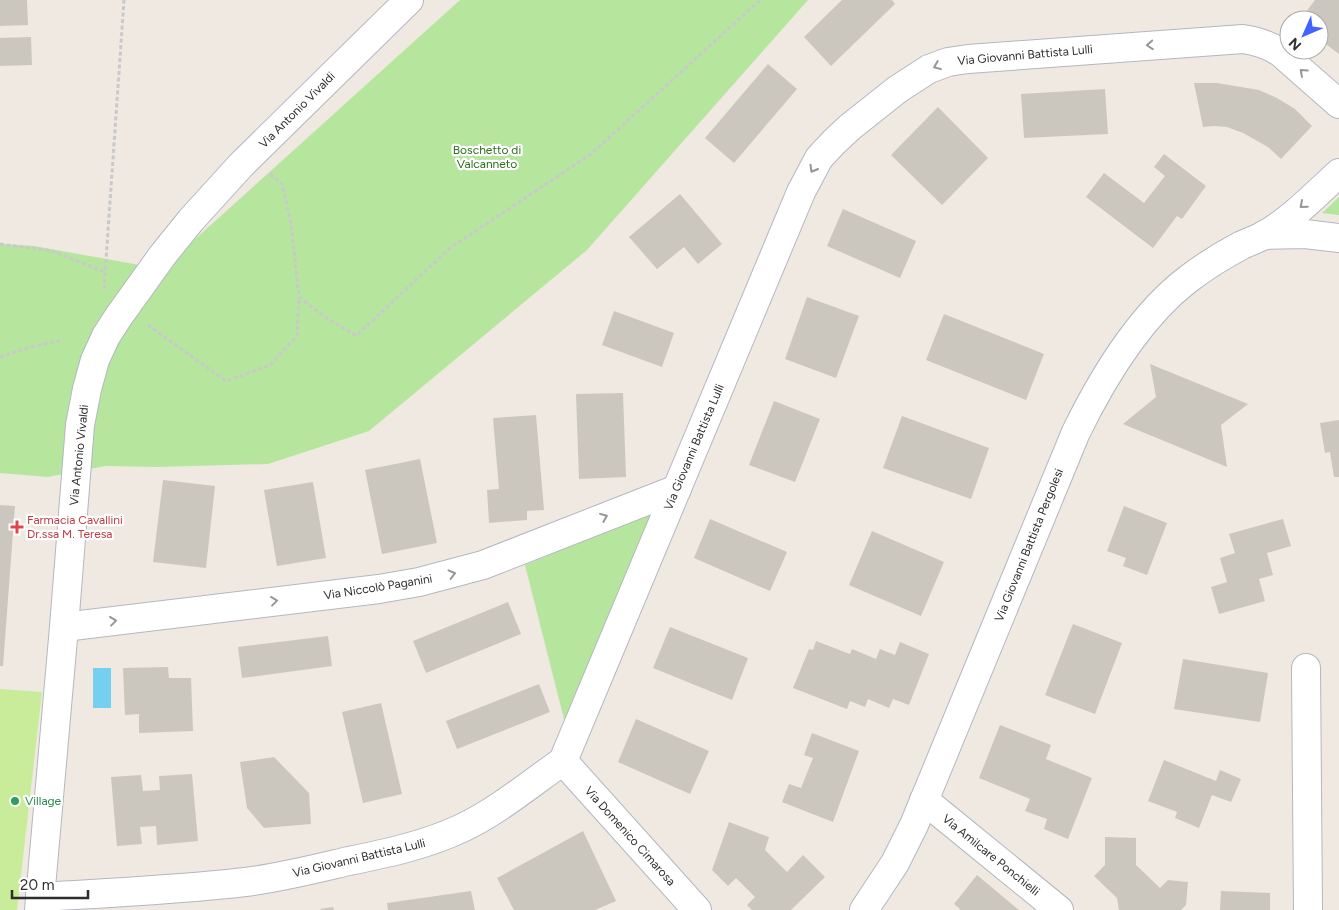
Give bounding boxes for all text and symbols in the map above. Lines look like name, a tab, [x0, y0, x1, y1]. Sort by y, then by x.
north arrow	[1279, 10, 1329, 60]
text: N	[1285, 34, 1305, 54]
one-way arrow	[1146, 40, 1154, 51]
street label: Via Giovanni Battista Lulli	[957, 42, 1093, 68]
one-way arrow	[933, 60, 942, 70]
one-way arrow	[1299, 68, 1308, 77]
street label: Via Antonio Vivaldi	[256, 69, 338, 151]
park label: Boschetto di Valcanneto	[453, 143, 521, 171]
one-way arrow	[810, 163, 820, 172]
one-way arrow	[1300, 200, 1309, 208]
street label: Via Giovanni Battista Lulli	[661, 382, 727, 512]
street label: Via Antonio Vivaldi	[67, 404, 91, 506]
street label: Via Giovanni Battista Pergolesi	[992, 466, 1066, 624]
place label: Farmacia Cavallini Dr.ssa M. Teresa	[27, 513, 123, 541]
one-way arrow	[599, 513, 608, 524]
marker: Farmacia Cavallini Dr.ssa M. Teresa	[11, 521, 23, 533]
one-way arrow	[447, 569, 456, 580]
street label: Via Niccolò Paganini	[323, 571, 433, 603]
one-way arrow	[270, 596, 278, 607]
one-way arrow	[109, 616, 117, 627]
street label: Via Domenico Cimarosa	[582, 784, 678, 888]
place label: Village	[25, 794, 62, 808]
marker: Village	[9, 795, 21, 807]
street label: Via Amilcare Ponchielli	[939, 811, 1043, 899]
street label: Via Giovanni Battista Lulli	[291, 836, 427, 880]
scale bar	[12, 868, 89, 900]
text: 20 m	[20, 876, 54, 894]

